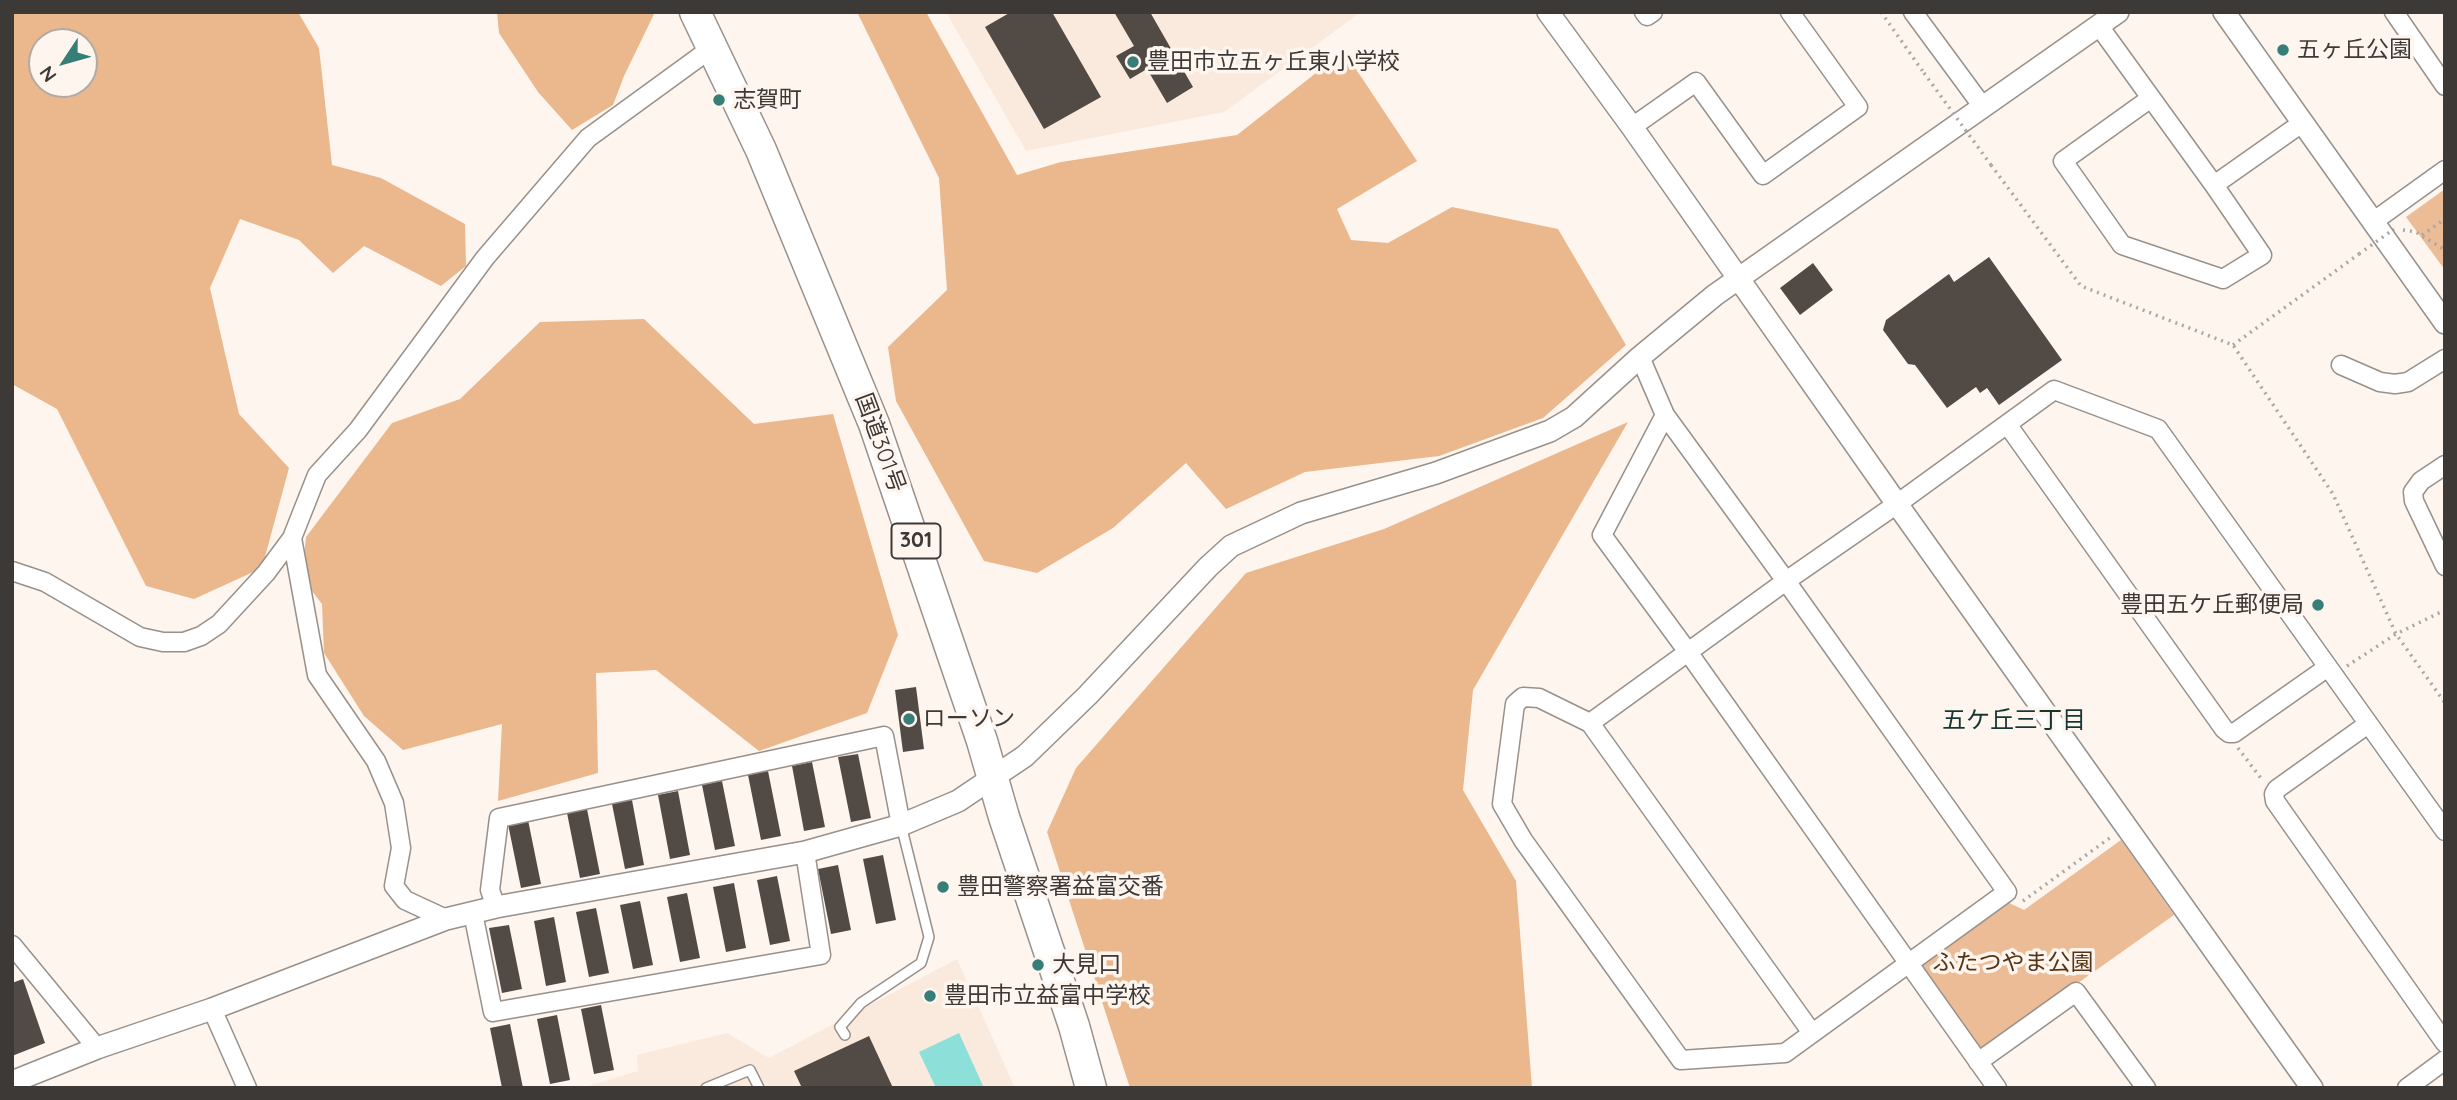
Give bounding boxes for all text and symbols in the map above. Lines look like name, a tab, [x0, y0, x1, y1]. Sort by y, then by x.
north arrow	[28, 28, 98, 98]
place label: 五ヶ丘公園	[2297, 36, 2412, 64]
marker: 五ヶ丘公園	[2275, 42, 2291, 58]
place label: 豊田市立五ヶ丘東小学校	[1147, 48, 1400, 76]
marker: 豊田市立五ヶ丘東小学校	[1125, 54, 1141, 70]
text: N	[34, 61, 61, 87]
place label: 志賀町	[733, 86, 802, 114]
marker: 志賀町	[711, 92, 727, 108]
street label: 国道301号	[849, 390, 911, 496]
road number: 301	[892, 524, 940, 558]
place label: 豊田五ケ丘郵便局	[2120, 591, 2304, 619]
marker: 豊田五ケ丘郵便局	[2310, 597, 2326, 613]
place label: ローソン	[923, 705, 1015, 733]
district label: 五ケ丘三丁目	[1942, 707, 2086, 735]
marker: ローソン	[901, 711, 917, 727]
place label: 豊田警察署益富交番	[957, 873, 1164, 901]
marker: 豊田警察署益富交番	[935, 879, 951, 895]
park label: ふたつやま公園	[1933, 949, 2093, 977]
place label: 大見口	[1052, 951, 1121, 979]
marker: 大見口	[1030, 957, 1046, 973]
place label: 豊田市立益富中学校	[944, 982, 1151, 1010]
marker: 豊田市立益富中学校	[922, 988, 938, 1004]

